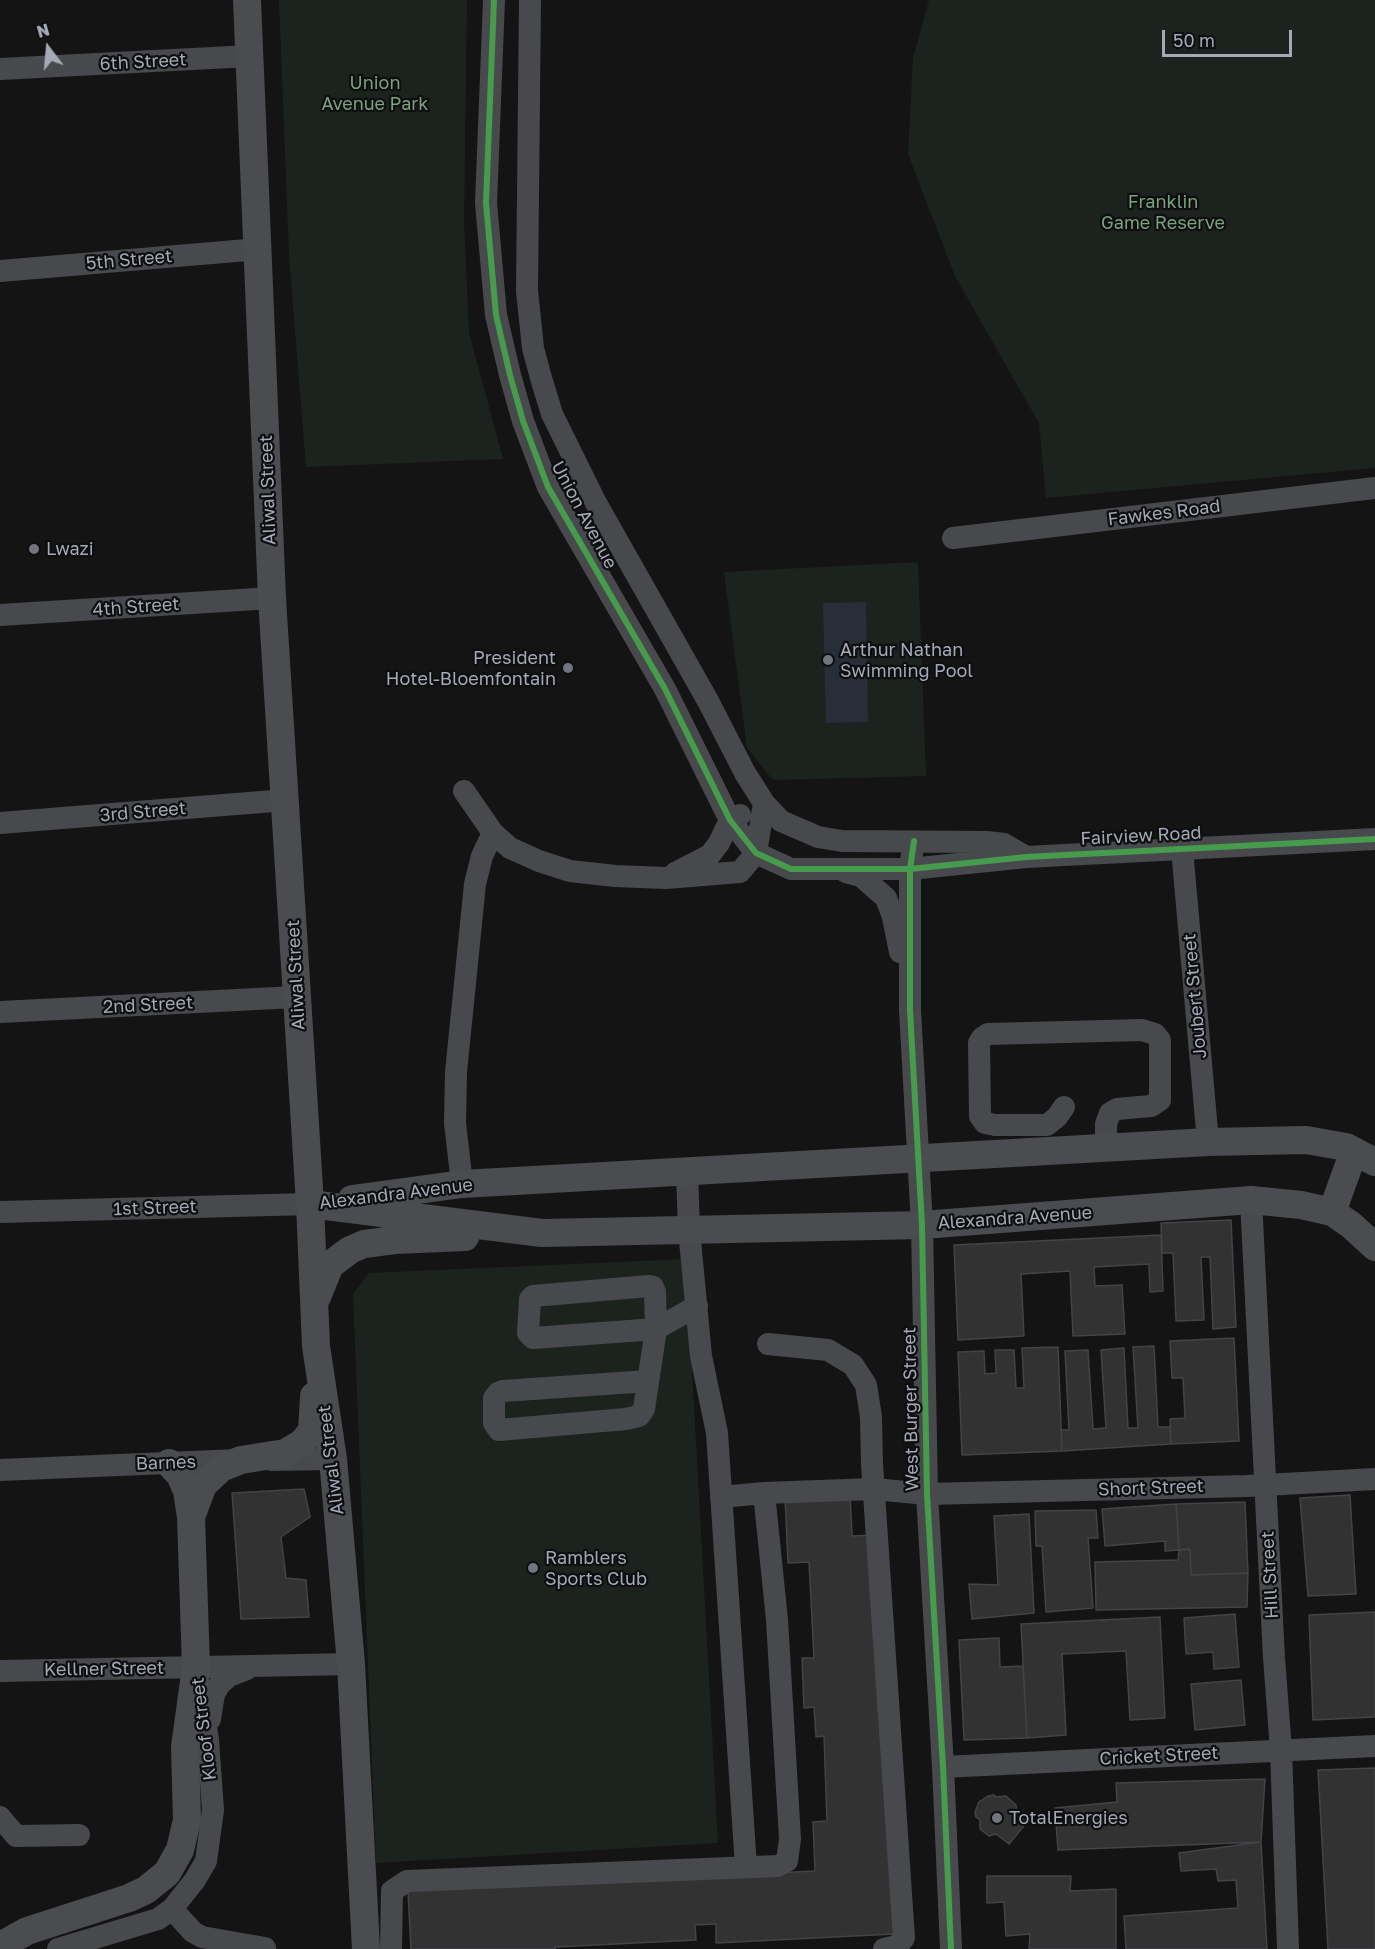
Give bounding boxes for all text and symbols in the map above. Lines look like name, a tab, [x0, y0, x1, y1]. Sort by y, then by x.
north arrow	[18, 18, 78, 78]
scale bar	[1165, 18, 1296, 56]
text: N	[34, 19, 52, 42]
text: 50 m	[1173, 29, 1215, 51]
street label: 6th Street	[99, 49, 187, 75]
park label: Union Avenue Park	[321, 72, 429, 115]
park label: Franklin Game Reserve	[1101, 191, 1225, 234]
street label: 5th Street	[85, 245, 173, 275]
street label: Aliwal Street	[255, 435, 281, 545]
street label: Union Avenue	[547, 457, 621, 573]
street label: Fawkes Road	[1106, 495, 1222, 531]
place label: Lwazi	[46, 538, 94, 560]
marker: Lwazi	[27, 542, 41, 556]
street label: 4th Street	[92, 593, 180, 621]
place label: Arthur Nathan Swimming Pool	[840, 639, 973, 682]
place label: President Hotel-Bloemfontain	[386, 647, 556, 690]
marker: Arthur Nathan Swimming Pool	[821, 653, 835, 667]
marker: President Hotel-Bloemfontain	[561, 661, 575, 675]
street label: 3rd Street	[99, 797, 187, 827]
street label: Fairview Road	[1080, 822, 1202, 850]
street label: Aliwal Street	[282, 919, 310, 1031]
street label: Joubert Street	[1179, 933, 1211, 1059]
street label: 2nd Street	[102, 992, 194, 1018]
street label: Alexandra Avenue	[318, 1174, 474, 1214]
street label: 1st Street	[113, 1196, 197, 1220]
street label: Alexandra Avenue	[937, 1202, 1093, 1234]
street label: West Burger Street	[899, 1327, 923, 1491]
street label: Aliwal Street	[314, 1404, 348, 1516]
street label: Barnes	[135, 1451, 197, 1475]
street label: Short Street	[1098, 1475, 1204, 1501]
street label: Hill Street	[1257, 1531, 1283, 1619]
place label: Ramblers Sports Club	[545, 1547, 647, 1590]
marker: Ramblers Sports Club	[526, 1561, 540, 1575]
street label: Kellner Street	[44, 1657, 164, 1681]
street label: Kloof Street	[187, 1676, 221, 1782]
street label: Cricket Street	[1099, 1742, 1219, 1770]
place label: TotalEnergies	[1009, 1807, 1128, 1829]
marker: TotalEnergies	[990, 1811, 1004, 1825]

